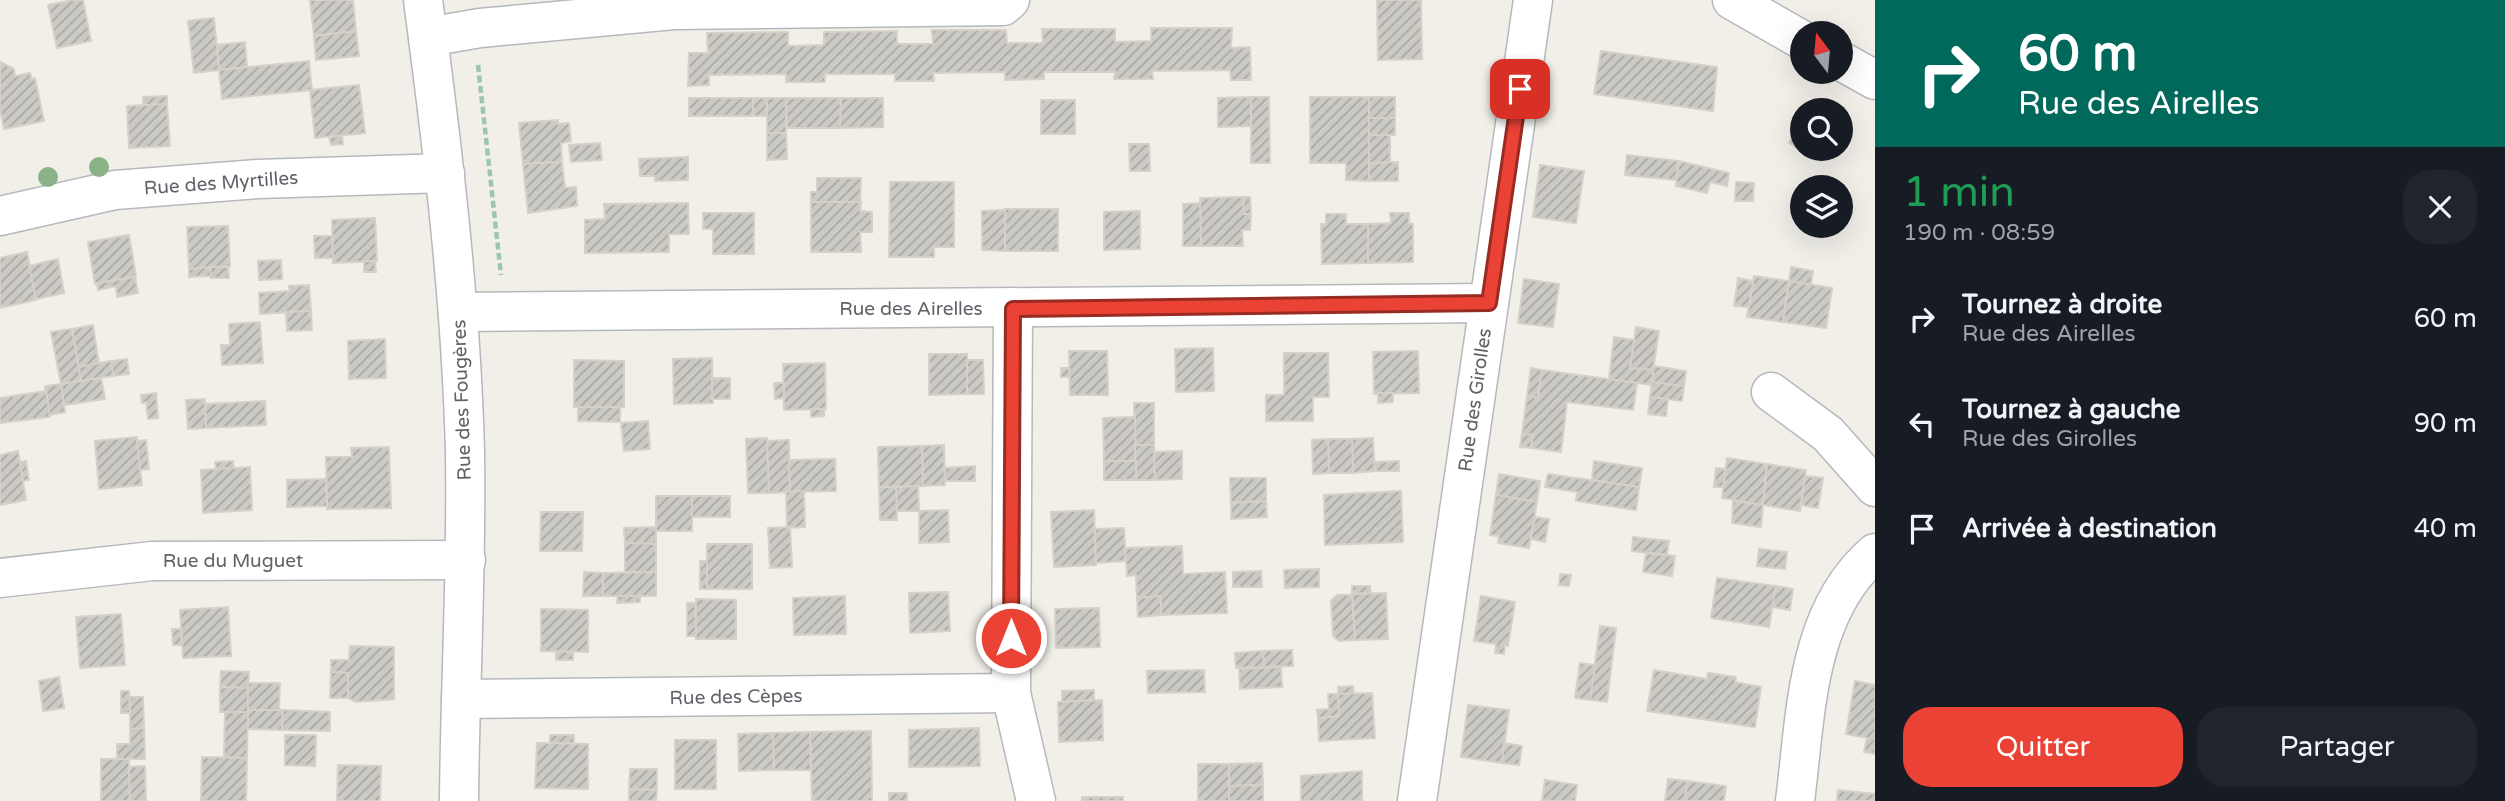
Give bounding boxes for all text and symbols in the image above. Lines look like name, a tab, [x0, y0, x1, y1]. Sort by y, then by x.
north arrow	[1790, 21, 1853, 84]
map controls	[1790, 21, 1853, 238]
text: 60 m	[2018, 25, 2137, 84]
icon: right	[1903, 28, 1994, 119]
pin	[1490, 59, 1550, 119]
icon: arrive	[1501, 70, 1539, 108]
text: Rue des Airelles	[2018, 85, 2260, 123]
button: search	[1790, 98, 1853, 161]
street label: Rue des Myrtilles	[143, 167, 299, 199]
text: 1 min	[1903, 167, 2015, 218]
button: close	[2403, 170, 2477, 244]
button: layers	[1790, 175, 1853, 238]
text: 190 m · 08:59	[1903, 219, 2055, 247]
text: Tournez à droite	[1962, 289, 2162, 320]
street label: Rue des Airelles	[839, 298, 983, 320]
icon: right	[1903, 300, 1941, 338]
text: 60 m	[2414, 303, 2477, 334]
street label: Rue des Fougères	[448, 319, 476, 481]
text: Rue des Airelles	[1962, 320, 2136, 348]
street label: Rue des Girolles	[1454, 327, 1496, 473]
text: Tournez à gauche	[1962, 394, 2181, 425]
icon: left	[1903, 405, 1941, 443]
text: 90 m	[2414, 408, 2477, 439]
text: Rue des Girolles	[1962, 425, 2137, 453]
icon: arrive	[1903, 510, 1941, 548]
text: Arrivée à destination	[1962, 513, 2217, 544]
text: 40 m	[2414, 513, 2477, 544]
street label: Rue du Muguet	[163, 550, 303, 572]
position arrow	[974, 601, 1048, 675]
street label: Rue des Cèpes	[669, 685, 803, 709]
button: Quitter	[1903, 707, 2183, 787]
button: Partager	[2197, 707, 2477, 787]

